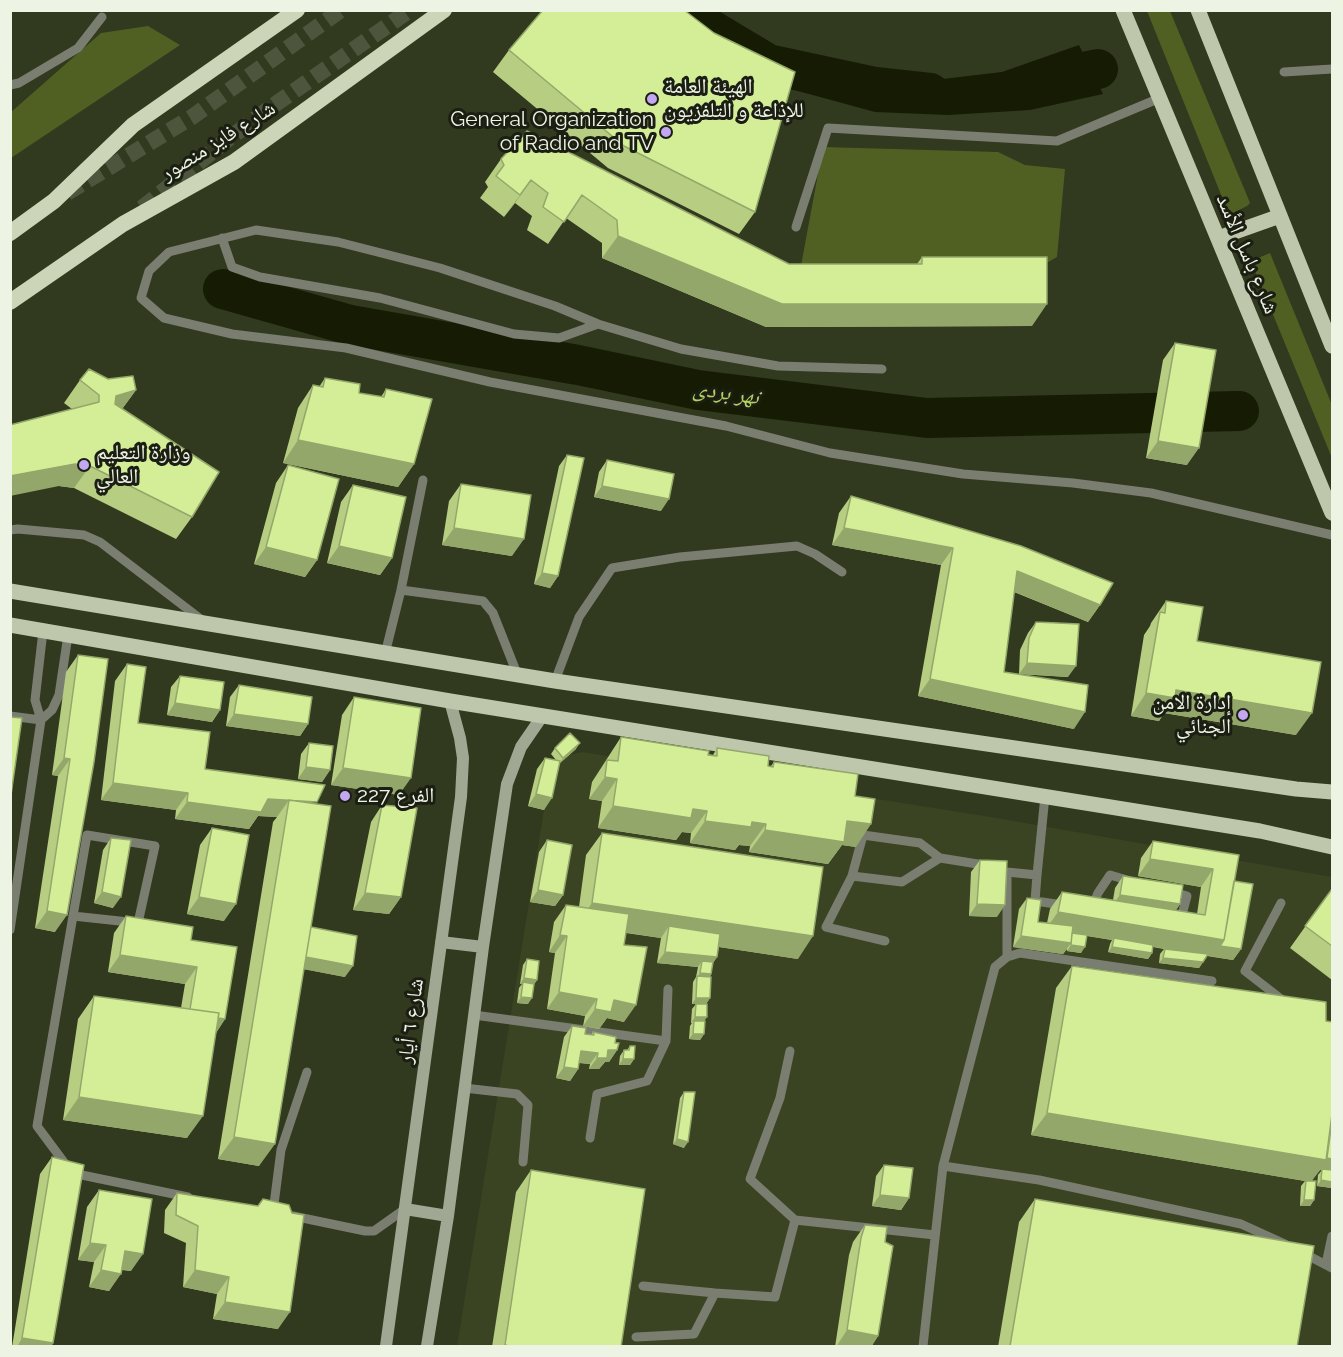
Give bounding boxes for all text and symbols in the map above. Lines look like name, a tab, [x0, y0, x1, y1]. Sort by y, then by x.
place label: الهيئة العامة للإذاعة و التلفزيون	[664, 74, 804, 124]
marker: الهيئة العامة للإذاعة و التلفزيون	[645, 92, 659, 106]
street label: شارع فايز منصور	[156, 96, 280, 186]
place label: General Organization of Radio and TV	[450, 107, 654, 157]
marker: General Organization of Radio and TV	[659, 125, 673, 139]
street label: شارع باسل الأسد	[1210, 190, 1284, 318]
water label: نهر بردى	[691, 375, 761, 411]
place label: وزارة التعليم العالي	[96, 440, 190, 490]
marker: وزارة التعليم العالي	[77, 458, 91, 472]
place label: إدارة الامن الجنائي	[1153, 690, 1231, 740]
marker: إدارة الامن الجنائي	[1236, 708, 1250, 722]
place label: الفرع 227	[357, 783, 434, 809]
marker: الفرع 227	[338, 789, 352, 803]
street label: شارع ٦ أيار	[393, 977, 429, 1065]

